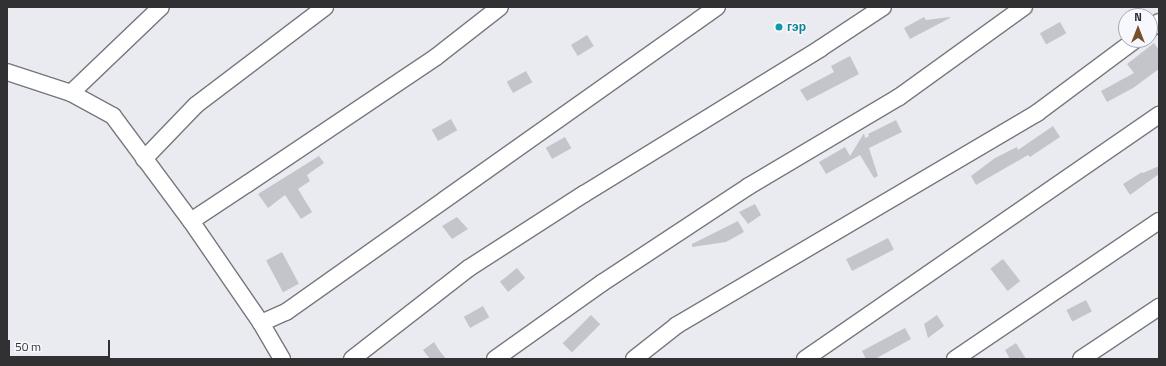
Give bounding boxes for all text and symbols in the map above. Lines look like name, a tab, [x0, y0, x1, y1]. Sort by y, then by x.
north arrow	[1118, 8, 1158, 48]
text: N	[1134, 9, 1142, 25]
place label: гэр	[787, 20, 806, 34]
marker: гэр	[774, 22, 784, 32]
scale bar	[10, 332, 112, 358]
text: 50 m	[15, 337, 41, 356]

